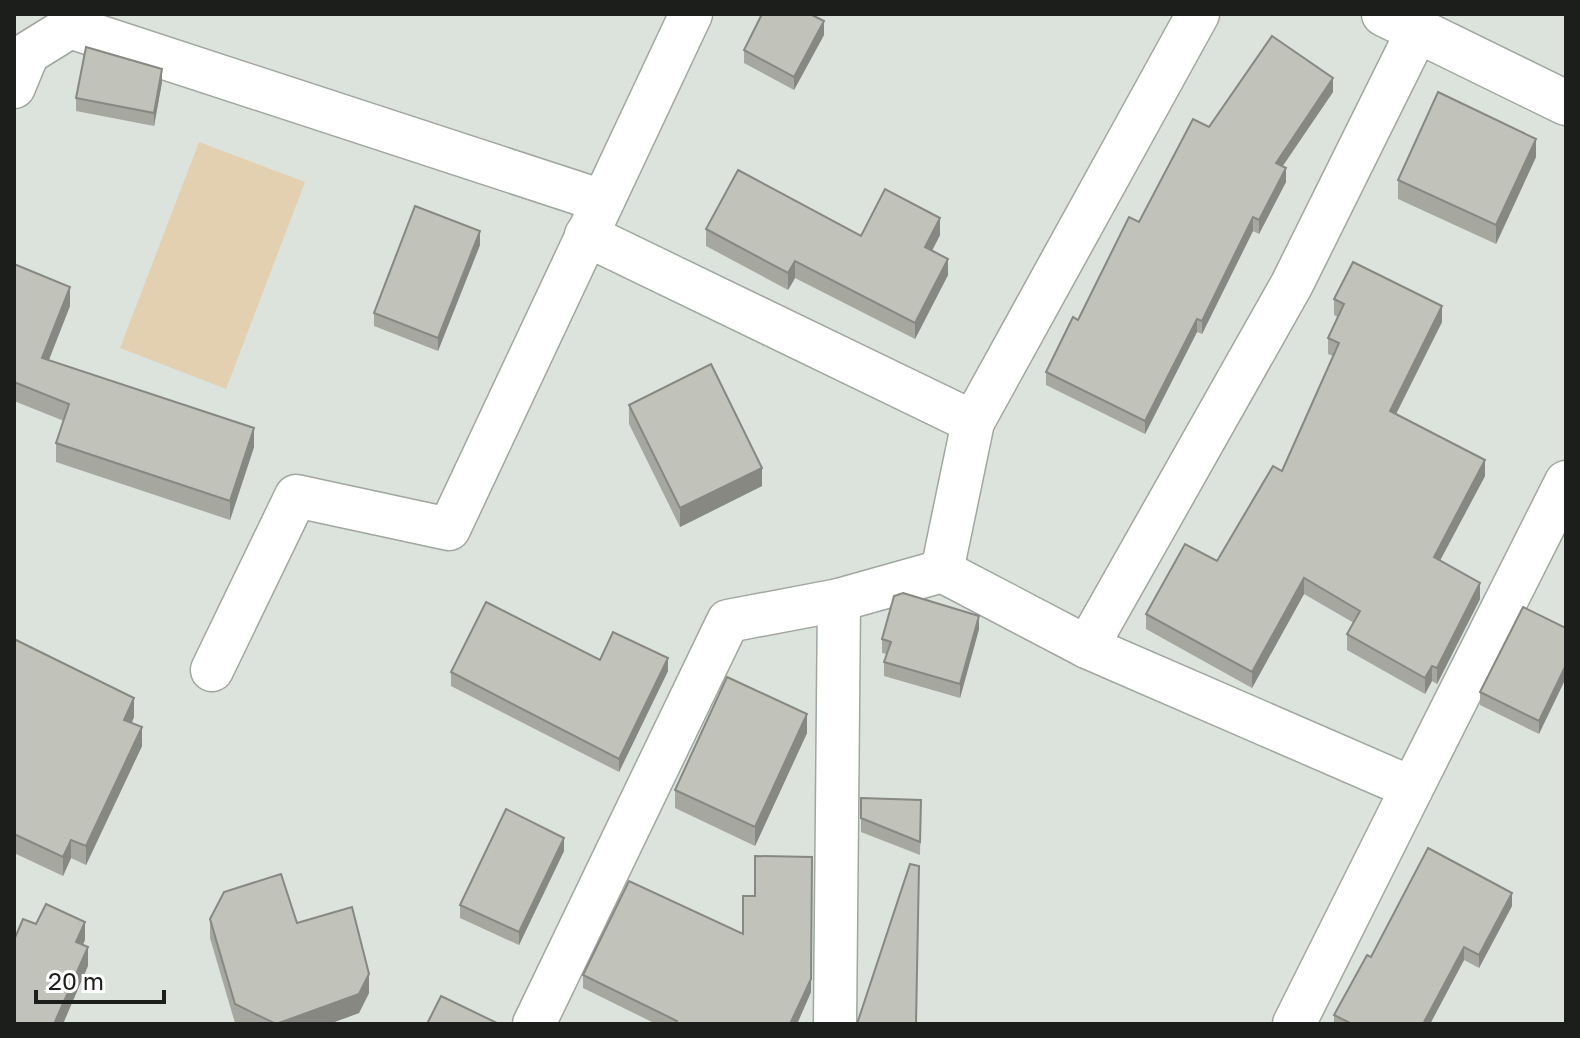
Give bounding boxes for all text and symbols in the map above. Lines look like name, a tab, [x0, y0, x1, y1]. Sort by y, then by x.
scale bar	[36, 954, 164, 1004]
text: 20 m	[48, 966, 104, 995]

